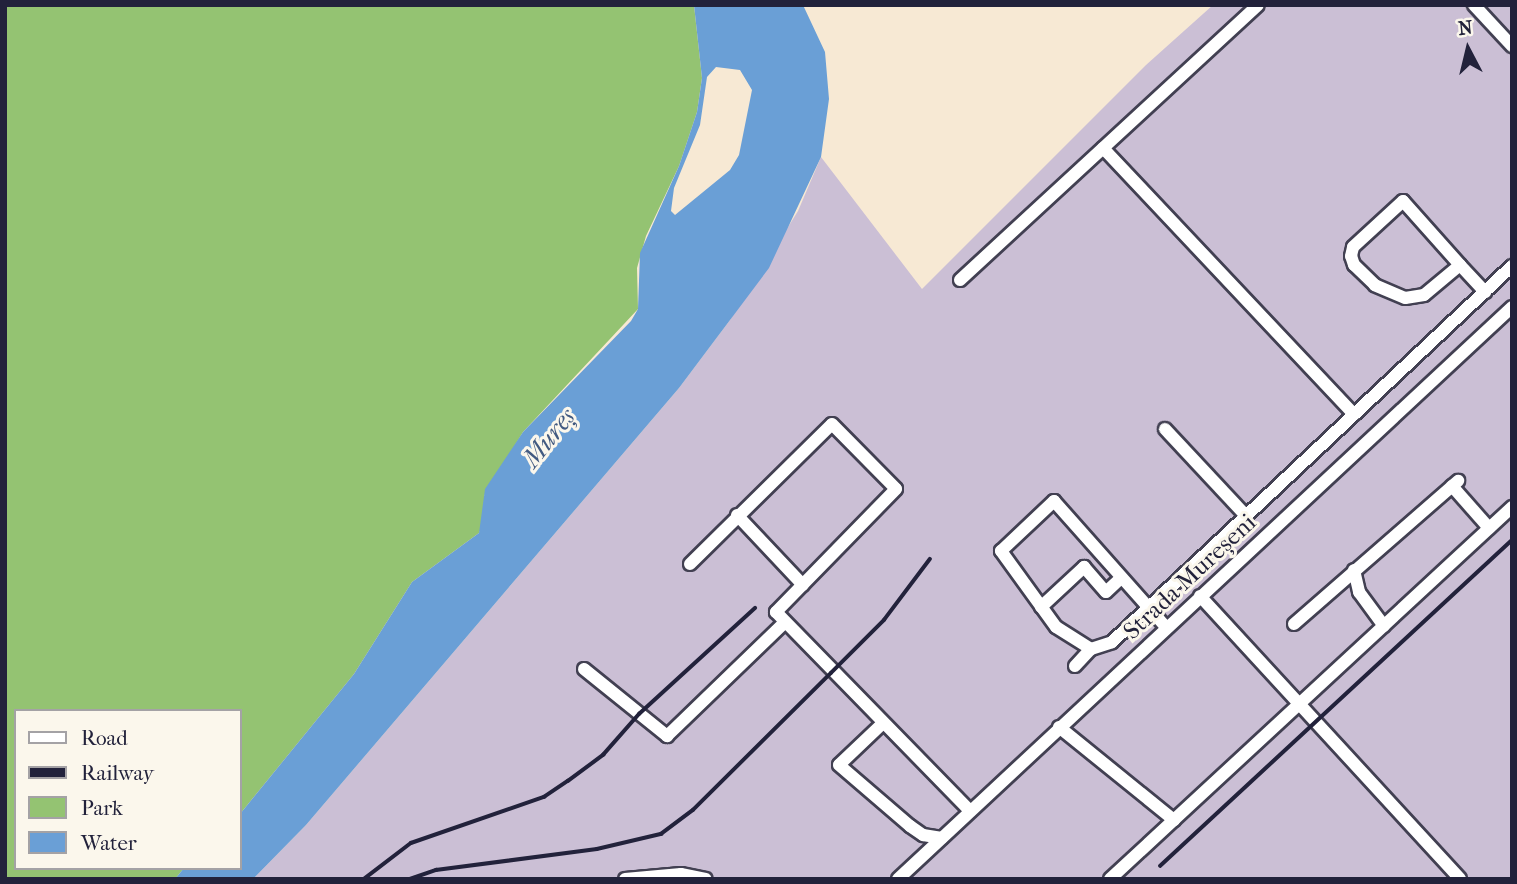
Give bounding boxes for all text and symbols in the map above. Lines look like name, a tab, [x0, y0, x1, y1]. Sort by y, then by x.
north arrow	[1433, 14, 1503, 84]
text: N	[1457, 16, 1474, 40]
water label: Mureș	[516, 402, 582, 474]
street label: Strada Mureșeni	[1118, 508, 1262, 646]
legend	[14, 709, 242, 870]
text: Road	[81, 726, 128, 750]
text: Railway	[81, 761, 154, 785]
text: Park	[81, 796, 123, 820]
text: Water	[81, 831, 137, 855]

